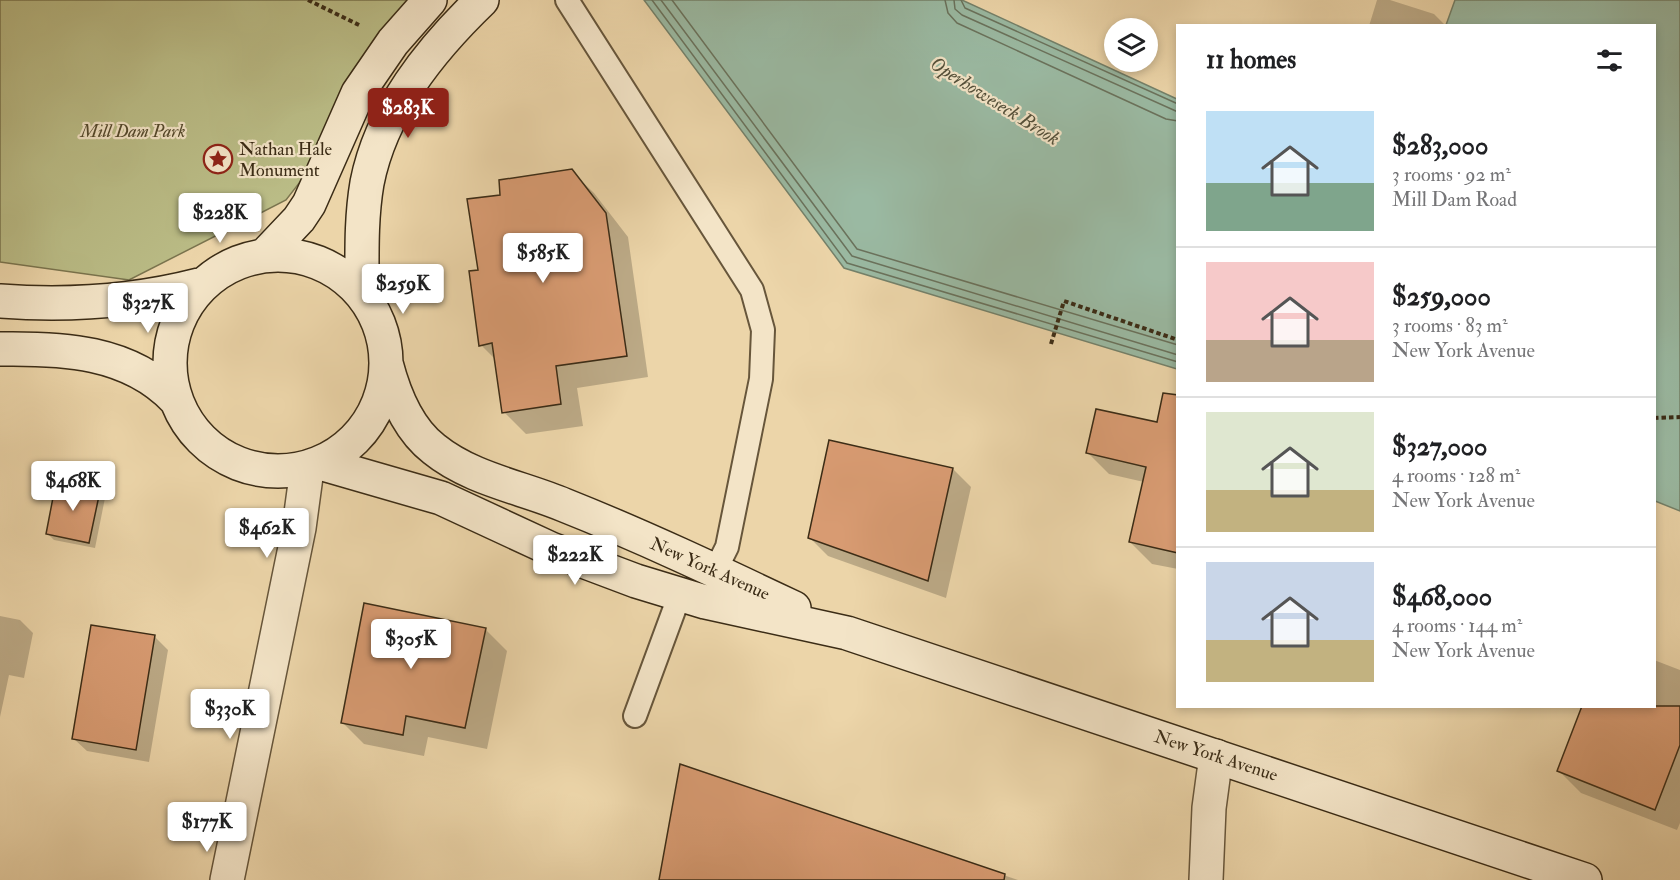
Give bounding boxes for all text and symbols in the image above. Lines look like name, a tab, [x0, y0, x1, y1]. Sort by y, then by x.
map controls	[1104, 18, 1158, 72]
button: layers	[1104, 18, 1158, 72]
text: 11 homes	[1206, 44, 1296, 76]
icon: filters	[1593, 44, 1626, 77]
water label: Operhoweseck Brook	[925, 51, 1065, 151]
pin: $283K	[366, 88, 450, 139]
text: $283K	[382, 95, 434, 120]
park label: Mill Dam Park	[80, 120, 185, 143]
text: $283,000	[1392, 130, 1488, 162]
icon: home	[1254, 135, 1326, 207]
place label: Nathan Hale Monument	[239, 138, 333, 182]
place icon: Nathan Hale Monument	[202, 143, 234, 175]
text: 3 rooms · 92 m²	[1392, 162, 1511, 187]
text: Mill Dam Road	[1392, 187, 1517, 212]
pin: $228K	[178, 193, 262, 244]
text: $228K	[193, 200, 247, 225]
pin: $585K	[501, 233, 585, 284]
text: $585K	[517, 240, 569, 265]
pin: $259K	[361, 264, 445, 315]
text: $259K	[376, 271, 430, 296]
text: $259,000	[1392, 281, 1491, 313]
pin: $327K	[106, 283, 190, 334]
icon: home	[1254, 286, 1326, 358]
text: $327K	[122, 290, 174, 315]
text: 3 rooms · 83 m²	[1392, 313, 1508, 338]
text: New York Avenue	[1392, 338, 1535, 363]
text: $327,000	[1392, 431, 1487, 463]
icon: home	[1254, 436, 1326, 508]
pin: $468K	[31, 461, 115, 512]
text: 4 rooms · 128 m²	[1392, 463, 1520, 488]
text: $468K	[45, 468, 101, 493]
text: New York Avenue	[1392, 488, 1535, 513]
pin: $462K	[225, 508, 309, 559]
text: $462K	[239, 515, 295, 540]
street label: New York Avenue	[647, 532, 774, 606]
pin: $222K	[533, 535, 617, 586]
text: $222K	[547, 542, 603, 567]
text: $468,000	[1392, 581, 1492, 613]
icon: home	[1254, 586, 1326, 658]
text: 4 rooms · 144 m²	[1392, 613, 1522, 638]
pin: $305K	[369, 619, 453, 670]
text: $305K	[385, 626, 437, 651]
text: New York Avenue	[1392, 638, 1535, 663]
pin: $330K	[188, 689, 272, 740]
text: $330K	[205, 696, 255, 721]
street label: New York Avenue	[1151, 725, 1281, 787]
pin: $177K	[165, 802, 249, 853]
text: $177K	[182, 809, 232, 834]

